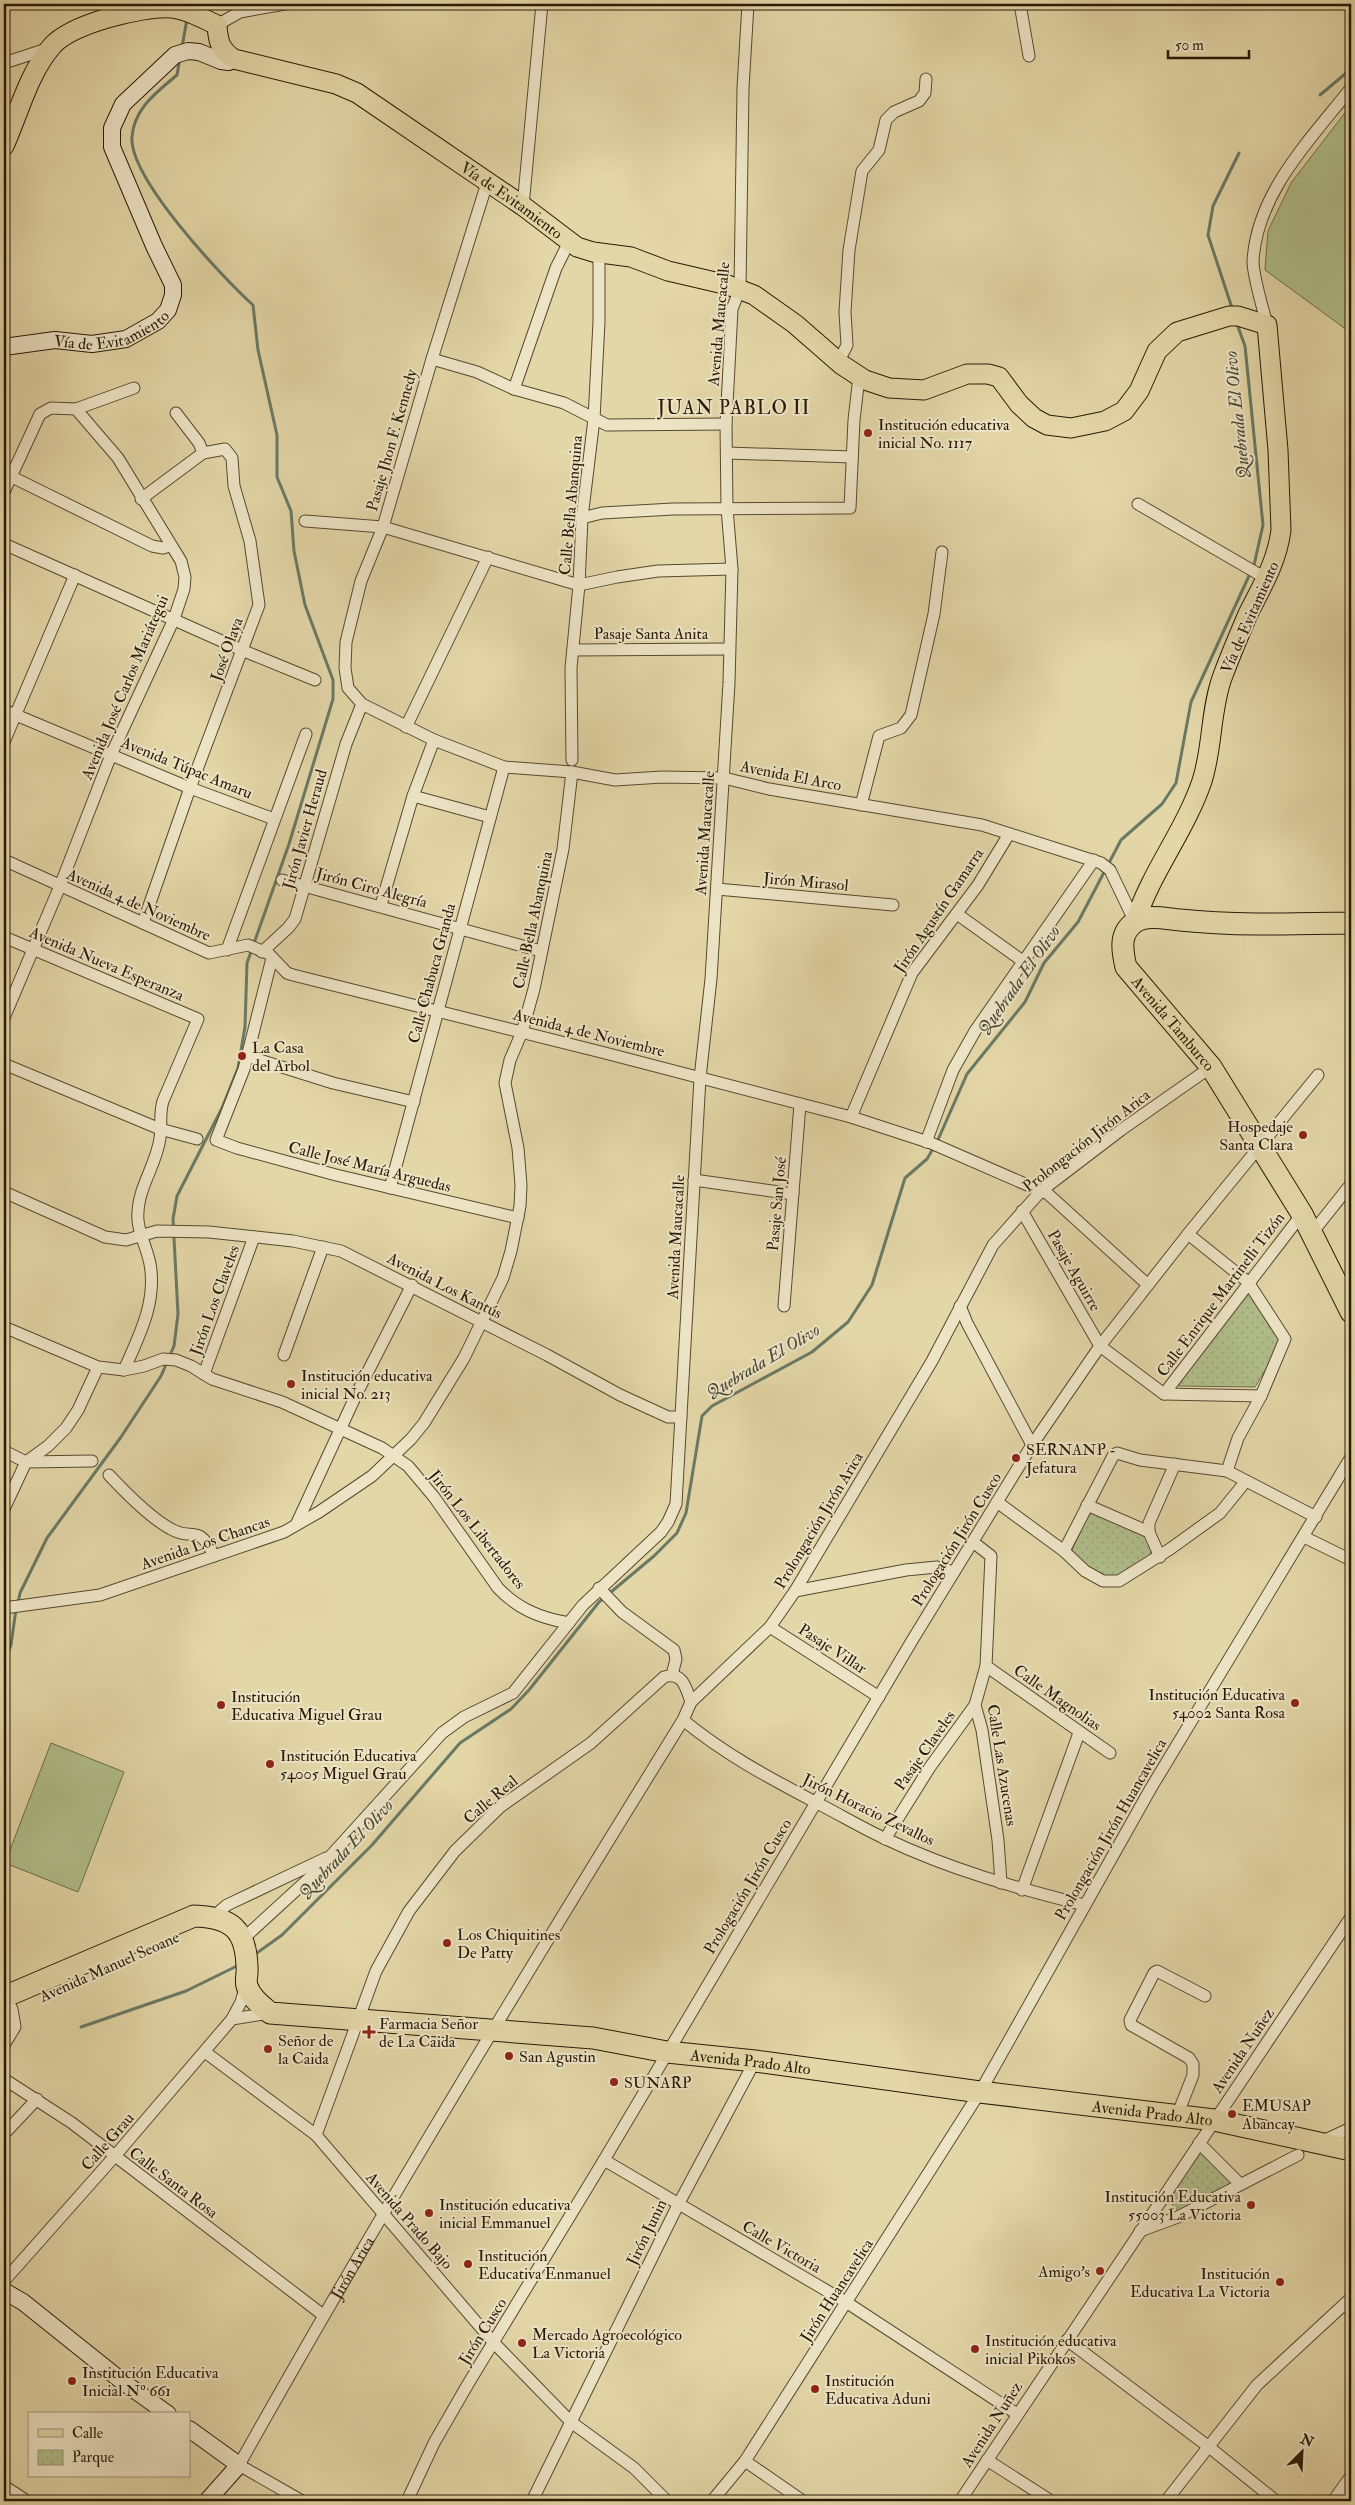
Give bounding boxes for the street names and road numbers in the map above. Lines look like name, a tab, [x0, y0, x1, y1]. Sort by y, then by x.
street label: Vía de Evitamiento	[457, 158, 567, 244]
street label: Avenida Maucacalle	[704, 261, 734, 388]
street label: Vía de Evitamiento	[53, 306, 174, 355]
street label: Pasaje Jhon F. Kennedy	[362, 366, 423, 514]
street label: Calle Bella Abanquina	[555, 434, 587, 576]
street label: Vía de Evitamiento	[1216, 558, 1284, 676]
street label: Avenida José Carlos Mariátegui	[76, 592, 174, 784]
street label: José Olaya	[206, 614, 249, 685]
street label: Pasaje Santa Anita	[594, 624, 709, 644]
street label: Avenida Túpac Amaru	[117, 732, 255, 804]
street label: Avenida El Arco	[738, 756, 843, 796]
street label: Jirón Javier Heraud	[278, 767, 333, 893]
street label: Avenida Maucacalle	[691, 770, 719, 897]
street label: Jirón Agustín Gamarra	[889, 844, 989, 978]
street label: Calle Bella Abanquina	[509, 849, 557, 991]
street label: Jirón Ciro Alegría	[313, 863, 430, 913]
street label: Avenida 4 de Noviembre	[63, 864, 214, 946]
street label: Jirón Mirasol	[761, 868, 849, 897]
street label: Calle Chabuca Granda	[404, 901, 460, 1046]
street label: Avenida Nueva Esperanza	[25, 922, 187, 1007]
street label: Avenida Tamburco	[1126, 971, 1219, 1076]
street label: Avenida 4 de Noviembre	[510, 1004, 667, 1062]
street label: Prolongación Jirón Arica	[1019, 1085, 1155, 1198]
street label: Calle José María Arguedas	[286, 1137, 453, 1198]
street label: Pasaje San José	[763, 1156, 792, 1252]
street label: Avenida Maucacalle	[663, 1174, 689, 1301]
street label: Calle Enrique Martinelli Tizón	[1152, 1208, 1289, 1381]
street label: Pasaje Aguirre	[1043, 1226, 1106, 1315]
street label: Jirón Los Claveles	[185, 1242, 245, 1359]
street label: Avenida Los Kantús	[383, 1248, 505, 1324]
street label: Prolongación Jirón Arica	[770, 1448, 869, 1593]
street label: Jirón Los Libertadores	[423, 1465, 530, 1594]
street label: Prologación Jirón Cusco	[908, 1469, 1007, 1611]
street label: Avenida Los Chancas	[137, 1511, 272, 1575]
street label: Pasaje Villar	[794, 1619, 870, 1678]
street label: Calle Magnolias	[1010, 1660, 1105, 1735]
street label: Calle Las Azucenas	[983, 1703, 1022, 1828]
street label: Pasaje Claveles	[890, 1707, 960, 1794]
street label: Prolongación Jirón Huancavelica	[1051, 1735, 1172, 1924]
street label: Jirón Horacio Zevallos	[798, 1769, 938, 1851]
street label: Calle Real	[459, 1771, 522, 1828]
street label: Prologación Jirón Cusco	[700, 1815, 797, 1958]
street label: Avenida Manuel Seoane	[36, 1927, 183, 2007]
street label: Avenida Nuñez	[1206, 2004, 1279, 2098]
street label: Avenida Prado Alto	[688, 2045, 812, 2080]
street label: Avenida Prado Alto	[1090, 2096, 1214, 2131]
street label: Calle Grau	[77, 2108, 138, 2175]
street label: Calle Santa Rosa	[125, 2143, 222, 2223]
street label: Avenida Prado Bajo	[361, 2167, 457, 2274]
street label: Jirón Junin	[622, 2196, 672, 2270]
street label: Calle Victoria	[738, 2216, 825, 2278]
street label: Jirón Arica	[326, 2233, 379, 2304]
street label: Jirón Huancavelica	[795, 2235, 879, 2347]
street label: Jirón Cusco	[454, 2294, 512, 2370]
street label: Avenida Nuñez	[956, 2378, 1027, 2472]

